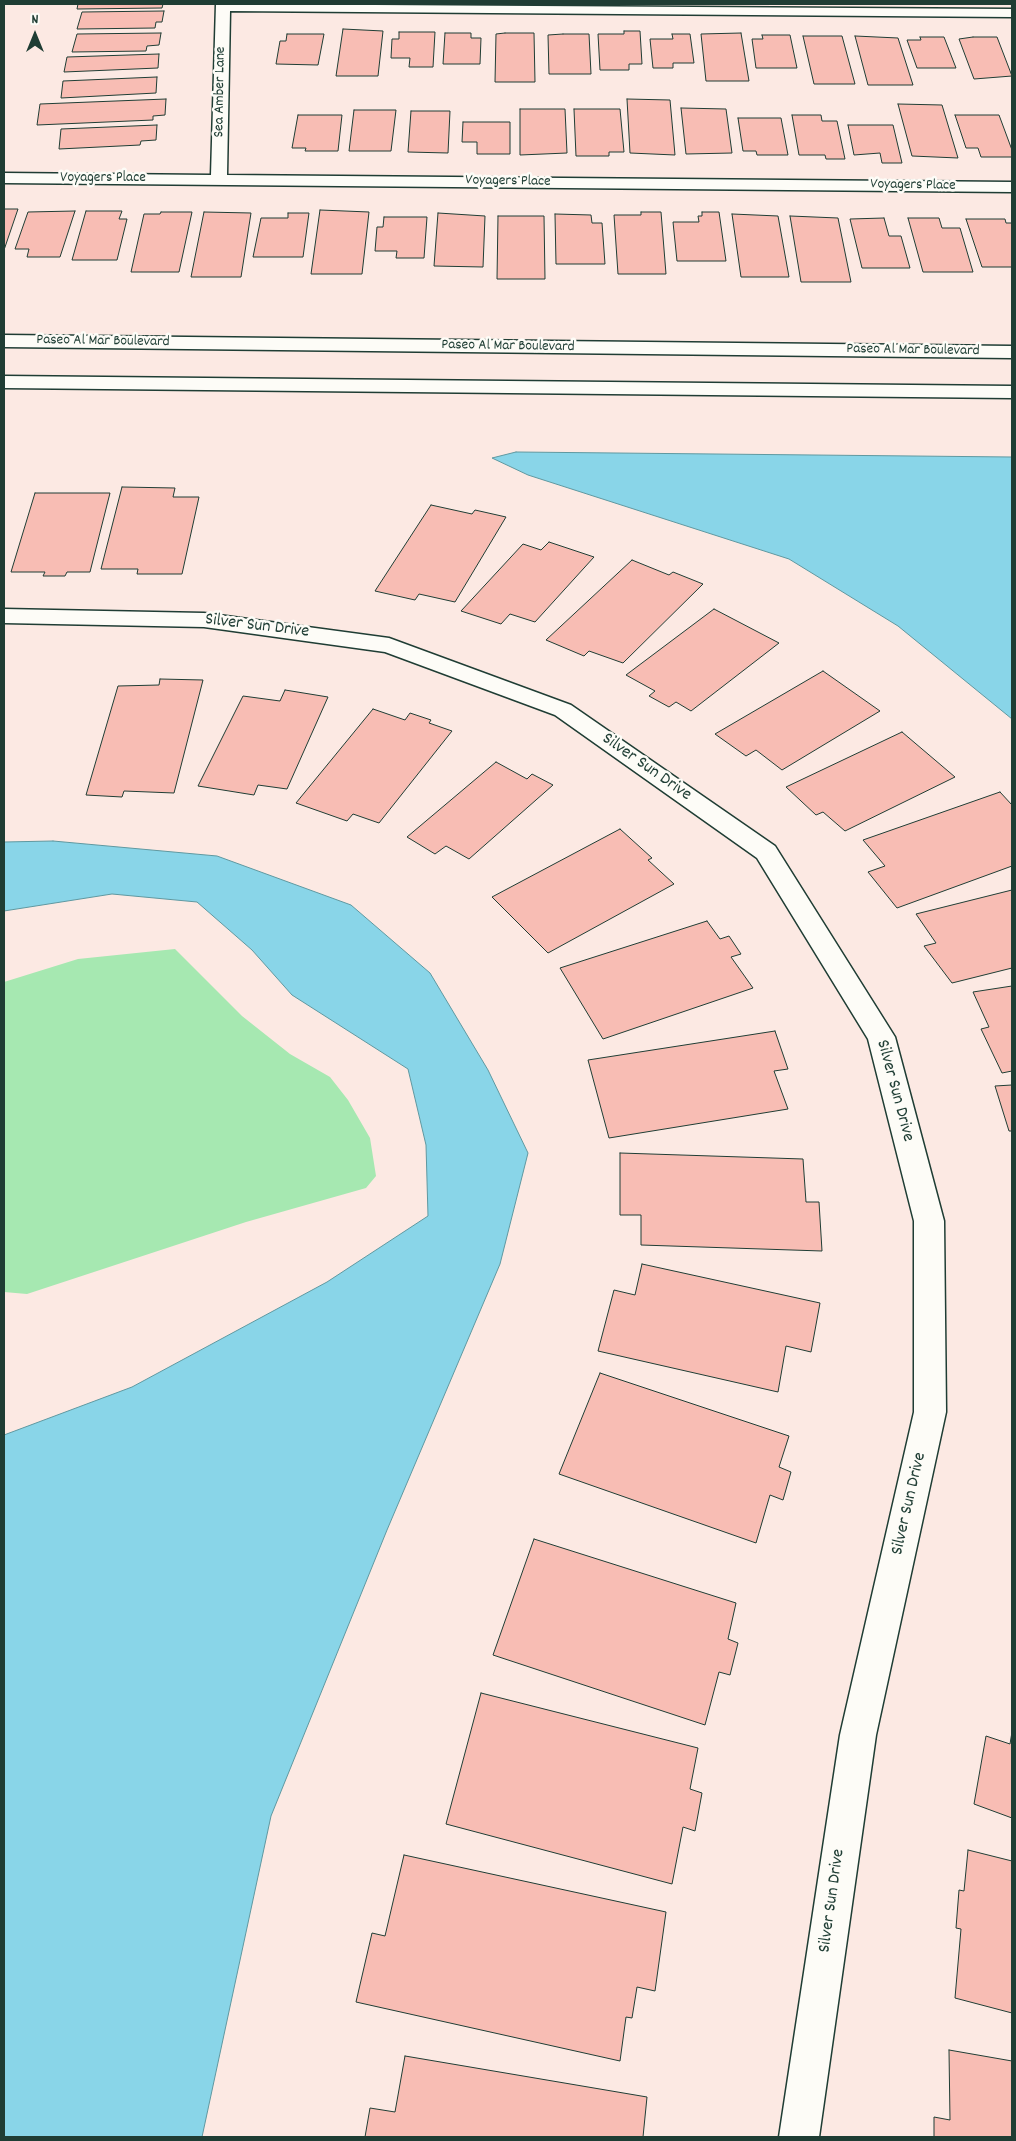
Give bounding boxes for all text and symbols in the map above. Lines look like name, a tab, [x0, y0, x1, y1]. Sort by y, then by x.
north arrow	[10, 10, 60, 60]
text: N	[32, 10, 38, 30]
street label: Sea Amber Lane	[211, 46, 231, 138]
street label: Voyagers Place	[60, 170, 146, 188]
street label: Voyagers Place	[465, 172, 551, 192]
street label: Voyagers Place	[870, 176, 956, 196]
street label: Paseo Al Mar Boulevard	[36, 332, 170, 352]
street label: Paseo Al Mar Boulevard	[441, 337, 575, 357]
street label: Paseo Al Mar Boulevard	[846, 341, 980, 361]
street label: Silver Sun Drive	[204, 610, 310, 644]
street label: Silver Sun Drive	[597, 729, 695, 807]
street label: Silver Sun Drive	[870, 1038, 918, 1144]
street label: Silver Sun Drive	[888, 1451, 932, 1557]
street label: Silver Sun Drive	[815, 1848, 851, 1954]

